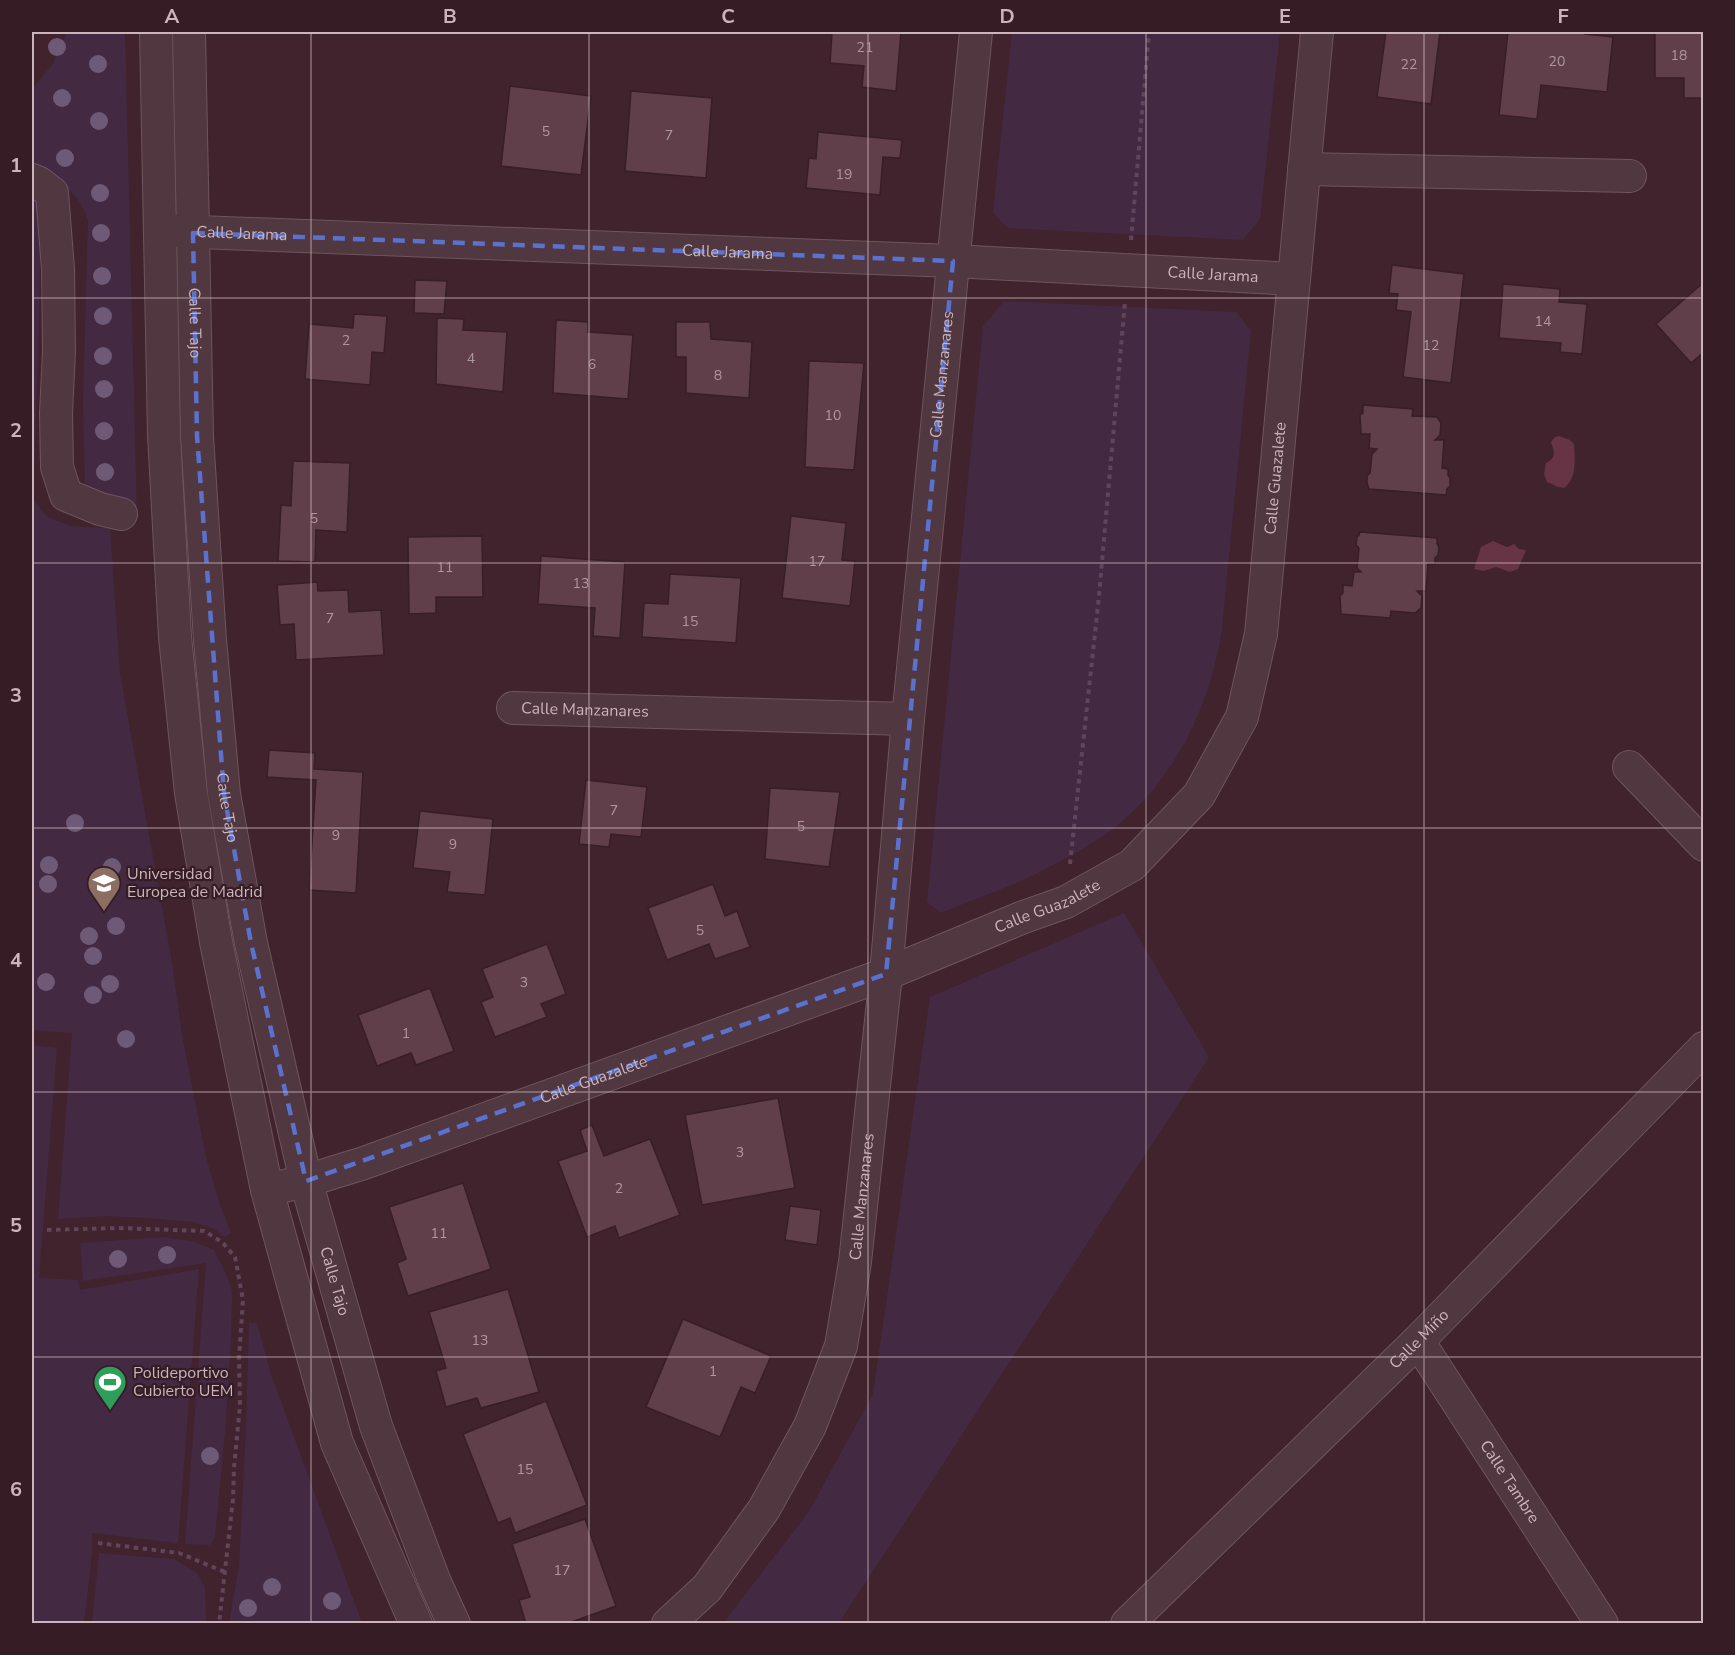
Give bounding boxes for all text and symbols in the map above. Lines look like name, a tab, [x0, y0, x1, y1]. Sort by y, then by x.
text: A	[165, 3, 180, 30]
text: B	[443, 3, 457, 30]
text: C	[721, 3, 735, 30]
text: D	[999, 3, 1015, 30]
text: E	[1279, 3, 1291, 30]
text: F	[1557, 3, 1569, 30]
house number: 21	[857, 38, 873, 57]
house number: 18	[1671, 46, 1687, 65]
house number: 20	[1549, 52, 1565, 71]
house number: 22	[1401, 55, 1417, 74]
house number: 5	[542, 122, 550, 141]
house number: 7	[665, 126, 673, 145]
text: 1	[10, 152, 22, 179]
house number: 19	[836, 165, 852, 184]
street label: Calle Jarama	[196, 221, 288, 246]
street label: Calle Jarama	[682, 240, 774, 265]
street label: Calle Jarama	[1167, 261, 1259, 288]
street label: Calle Tajo	[183, 287, 206, 359]
street label: Calle Manzanares	[925, 310, 959, 439]
house number: 14	[1535, 312, 1551, 331]
house number: 2	[342, 331, 350, 350]
house number: 12	[1423, 336, 1439, 355]
house number: 4	[467, 349, 475, 368]
house number: 6	[588, 355, 596, 374]
house number: 8	[714, 366, 722, 385]
house number: 10	[825, 406, 841, 425]
text: 2	[10, 417, 22, 444]
street label: Calle Guazalete	[1259, 421, 1292, 536]
house number: 5	[310, 509, 318, 528]
house number: 17	[809, 552, 825, 571]
house number: 11	[437, 558, 453, 577]
house number: 13	[573, 574, 589, 593]
house number: 7	[326, 609, 334, 628]
house number: 15	[682, 612, 698, 631]
text: 3	[10, 682, 22, 709]
street label: Calle Manzanares	[521, 697, 649, 723]
street label: Calle Tajo	[211, 772, 244, 844]
house number: 7	[610, 801, 618, 820]
house number: 5	[797, 817, 805, 836]
house number: 9	[332, 826, 340, 845]
house number: 9	[449, 835, 457, 854]
place label: Universidad Europea de Madrid	[127, 863, 262, 903]
school or university icon: Universidad Europea de Madrid	[86, 865, 122, 912]
street label: Calle Guazalete	[991, 874, 1104, 939]
house number: 5	[696, 921, 704, 940]
text: 4	[10, 947, 22, 974]
house number: 3	[520, 973, 528, 992]
house number: 1	[402, 1024, 410, 1043]
street label: Calle Guazalete	[537, 1050, 651, 1109]
street label: Calle Manzanares	[844, 1132, 880, 1261]
house number: 3	[736, 1143, 744, 1162]
house number: 2	[615, 1179, 623, 1198]
text: 5	[10, 1212, 22, 1239]
house number: 11	[431, 1224, 447, 1243]
street label: Calle Tajo	[314, 1244, 355, 1318]
street label: Calle Miño	[1384, 1304, 1454, 1374]
house number: 13	[472, 1331, 488, 1350]
place label: Polideportivo Cubierto UEM	[133, 1362, 233, 1402]
house number: 1	[709, 1362, 717, 1381]
sports icon: Polideportivo Cubierto UEM	[92, 1364, 128, 1411]
street label: Calle Tambre	[1474, 1436, 1545, 1528]
house number: 15	[517, 1460, 533, 1479]
text: 6	[10, 1476, 22, 1503]
house number: 17	[554, 1561, 570, 1580]

